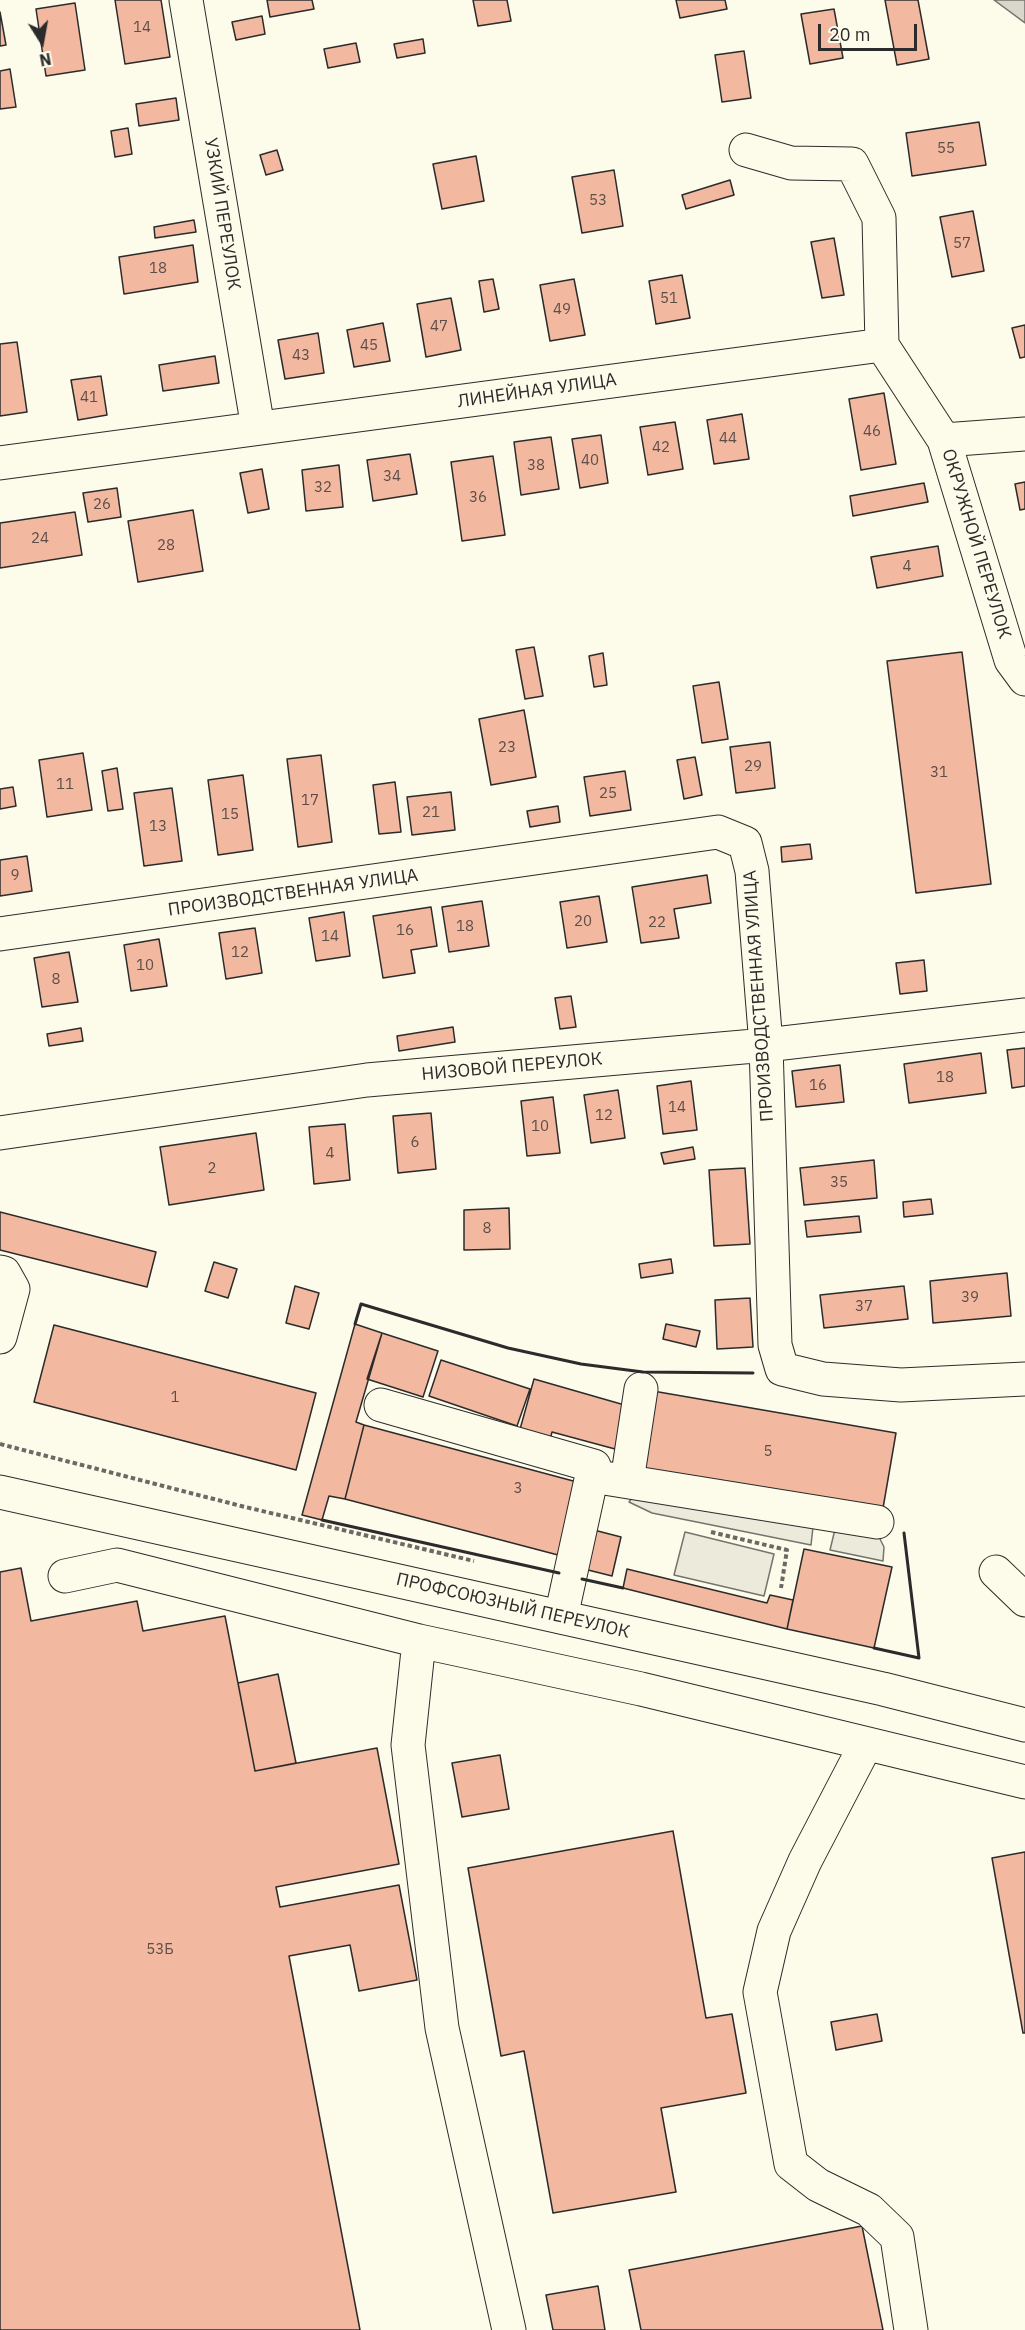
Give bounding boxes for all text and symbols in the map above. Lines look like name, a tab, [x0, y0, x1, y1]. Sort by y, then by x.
north arrow	[12, 12, 72, 72]
scale bar	[821, 12, 920, 50]
house number: 14	[133, 19, 151, 37]
text: 20 m	[829, 23, 871, 46]
text: N	[38, 49, 53, 71]
street label: УЗКИЙ ПЕРЕУЛОК	[199, 136, 245, 292]
house number: 55	[937, 140, 955, 158]
house number: 53	[589, 192, 607, 210]
house number: 57	[953, 235, 971, 253]
house number: 18	[149, 260, 167, 278]
house number: 51	[660, 290, 678, 308]
house number: 49	[553, 301, 571, 319]
house number: 47	[430, 318, 448, 336]
house number: 45	[360, 337, 378, 355]
house number: 43	[292, 347, 310, 365]
street label: ЛИНЕЙНАЯ УЛИЦА	[456, 369, 618, 413]
house number: 41	[80, 389, 98, 407]
house number: 46	[863, 423, 881, 441]
house number: 44	[719, 430, 737, 448]
house number: 42	[652, 439, 670, 457]
street label: ОКРУЖНОЙ ПЕРЕУЛОК	[937, 446, 1015, 642]
house number: 40	[581, 452, 599, 470]
house number: 38	[527, 457, 545, 475]
house number: 34	[383, 468, 401, 486]
house number: 32	[314, 479, 332, 497]
house number: 36	[469, 489, 487, 507]
house number: 26	[93, 496, 111, 514]
house number: 24	[31, 530, 49, 548]
house number: 28	[157, 537, 175, 555]
house number: 4	[903, 558, 911, 576]
house number: 23	[498, 739, 516, 757]
house number: 29	[744, 758, 762, 776]
house number: 31	[930, 764, 948, 782]
house number: 11	[56, 776, 74, 794]
house number: 25	[599, 785, 617, 803]
house number: 17	[301, 792, 319, 810]
house number: 21	[422, 804, 440, 822]
house number: 15	[221, 806, 239, 824]
house number: 13	[149, 818, 167, 836]
street label: ПРОИЗВОДСТВЕННАЯ УЛИЦА	[167, 865, 419, 921]
house number: 9	[11, 867, 19, 885]
street label: ПРОИЗВОДСТВЕННАЯ УЛИЦА	[739, 869, 779, 1123]
house number: 20	[574, 913, 592, 931]
house number: 22	[648, 914, 666, 932]
house number: 18	[456, 918, 474, 936]
house number: 16	[396, 922, 414, 940]
house number: 14	[321, 928, 339, 946]
house number: 12	[231, 944, 249, 962]
house number: 10	[136, 957, 154, 975]
house number: 8	[52, 971, 60, 989]
street label: НИЗОВОЙ ПЕРЕУЛОК	[421, 1048, 603, 1086]
house number: 18	[936, 1069, 954, 1087]
house number: 16	[809, 1077, 827, 1095]
house number: 14	[668, 1099, 686, 1117]
house number: 12	[595, 1107, 613, 1125]
house number: 10	[531, 1118, 549, 1136]
house number: 6	[411, 1134, 419, 1152]
house number: 4	[326, 1145, 334, 1163]
house number: 2	[208, 1160, 216, 1178]
house number: 35	[830, 1174, 848, 1192]
house number: 8	[483, 1220, 491, 1238]
house number: 39	[961, 1289, 979, 1307]
house number: 37	[855, 1298, 873, 1316]
house number: 1	[171, 1389, 179, 1407]
house number: 5	[764, 1443, 772, 1461]
house number: 3	[514, 1480, 522, 1498]
street label: ПРОФСОЮЗНЫЙ ПЕРЕУЛОК	[394, 1569, 632, 1643]
house number: 53Б	[146, 1941, 174, 1959]

